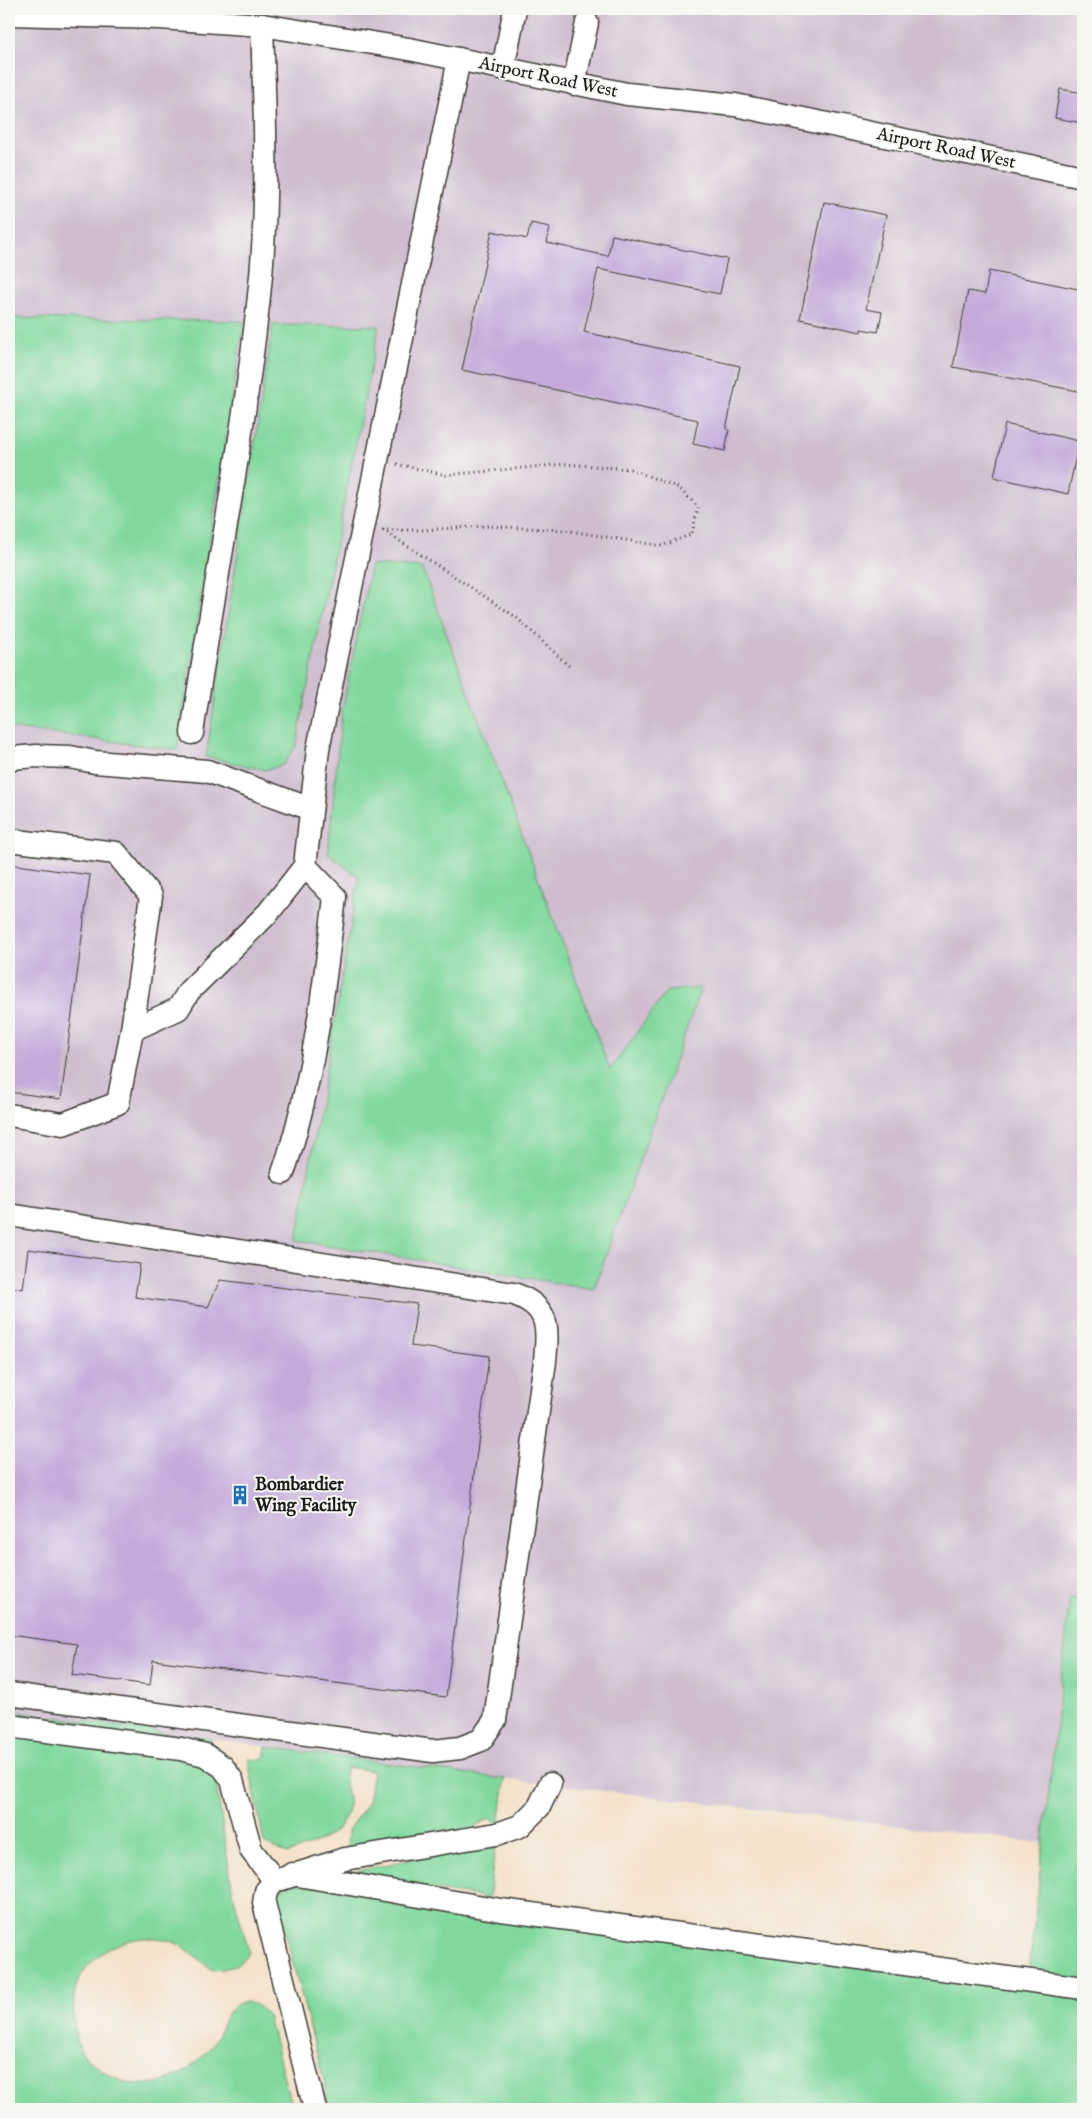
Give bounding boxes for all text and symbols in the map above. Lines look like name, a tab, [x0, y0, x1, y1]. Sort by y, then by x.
street label: Airport Road West	[475, 52, 620, 104]
street label: Airport Road West	[873, 123, 1018, 175]
place label: Bombardier Wing Facility	[254, 1474, 358, 1518]
building icon: Bombardier Wing Facility	[229, 1484, 251, 1506]

